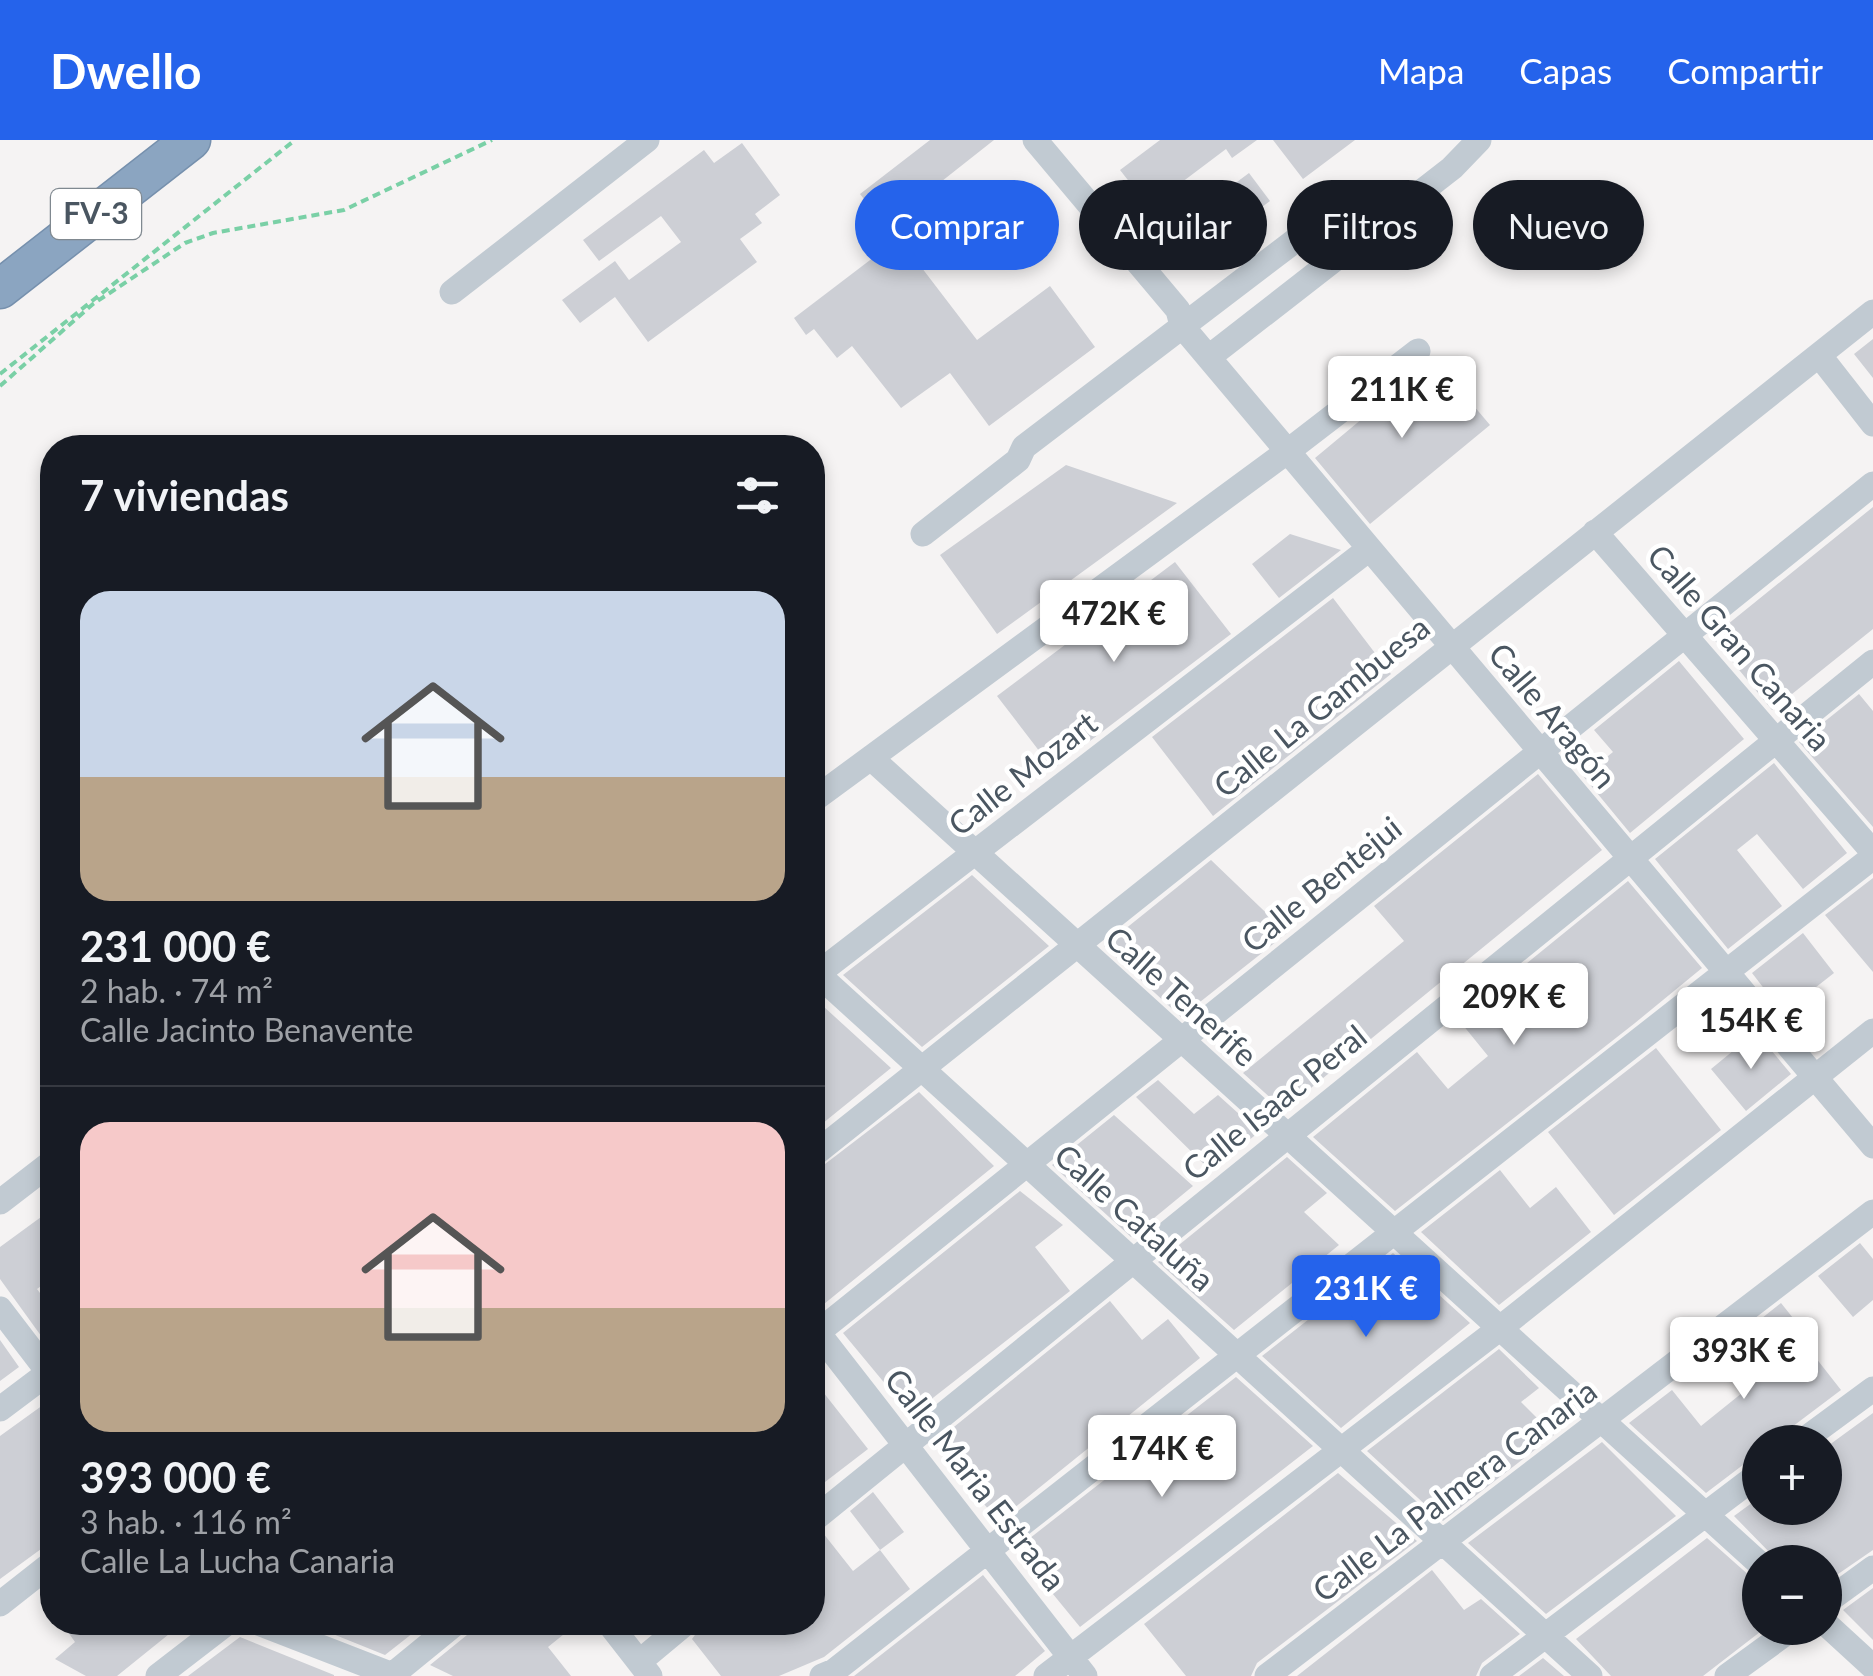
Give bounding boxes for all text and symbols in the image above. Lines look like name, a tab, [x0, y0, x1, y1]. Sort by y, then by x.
text: Dwello	[50, 42, 202, 99]
text: Mapa	[1378, 49, 1464, 91]
text: Capas	[1519, 49, 1612, 91]
text: Compartir	[1667, 49, 1823, 91]
chip: Comprar	[855, 180, 1059, 270]
chip: Alquilar	[1079, 180, 1267, 270]
chip: Filtros	[1287, 180, 1453, 270]
chip: Nuevo	[1473, 180, 1644, 270]
road number: FV-3	[51, 189, 141, 239]
pin: 211K €	[1321, 356, 1483, 441]
text: 211K €	[1350, 369, 1454, 408]
icon: filters	[730, 468, 785, 523]
text: 7 viviendas	[80, 470, 289, 520]
street label: Calle Gran Canaria	[1640, 536, 1840, 758]
pin: 472K €	[1033, 580, 1195, 665]
text: 472K €	[1062, 593, 1166, 632]
street label: Calle La Gambuesa	[1205, 607, 1437, 805]
street label: Calle Aragón	[1481, 634, 1625, 796]
icon: home	[343, 656, 523, 836]
street label: Calle Mozart	[940, 702, 1105, 843]
street label: Calle Bentejui	[1233, 808, 1409, 960]
street label: Calle Tenerife	[1098, 918, 1266, 1074]
text: 231 000 €	[80, 921, 271, 971]
pin: 209K €	[1433, 963, 1595, 1048]
text: 2 hab. · 74 m²	[80, 971, 273, 1010]
text: 209K €	[1462, 976, 1566, 1015]
pin: 154K €	[1670, 987, 1832, 1072]
text: 154K €	[1699, 1000, 1803, 1039]
text: Calle Jacinto Benavente	[80, 1010, 413, 1049]
street label: Calle Isaac Peral	[1174, 1016, 1374, 1188]
street label: Calle Cataluña	[1047, 1135, 1223, 1299]
icon: home	[343, 1187, 523, 1367]
pin: 231K €	[1285, 1255, 1447, 1340]
text: 231K €	[1314, 1268, 1418, 1307]
pin: 393K €	[1663, 1317, 1825, 1402]
text: 393K €	[1692, 1330, 1796, 1369]
street label: Calle Maria Estrada	[877, 1360, 1075, 1598]
street label: Calle La Palmera Canaria	[1305, 1370, 1604, 1609]
pin: 174K €	[1081, 1415, 1243, 1500]
map controls	[1742, 1425, 1842, 1645]
button: +	[1742, 1425, 1842, 1525]
text: 174K €	[1110, 1428, 1214, 1467]
text: 393 000 €	[80, 1452, 271, 1502]
text: 3 hab. · 116 m²	[80, 1502, 292, 1541]
text: Calle La Lucha Canaria	[80, 1541, 395, 1580]
button: −	[1742, 1545, 1842, 1645]

